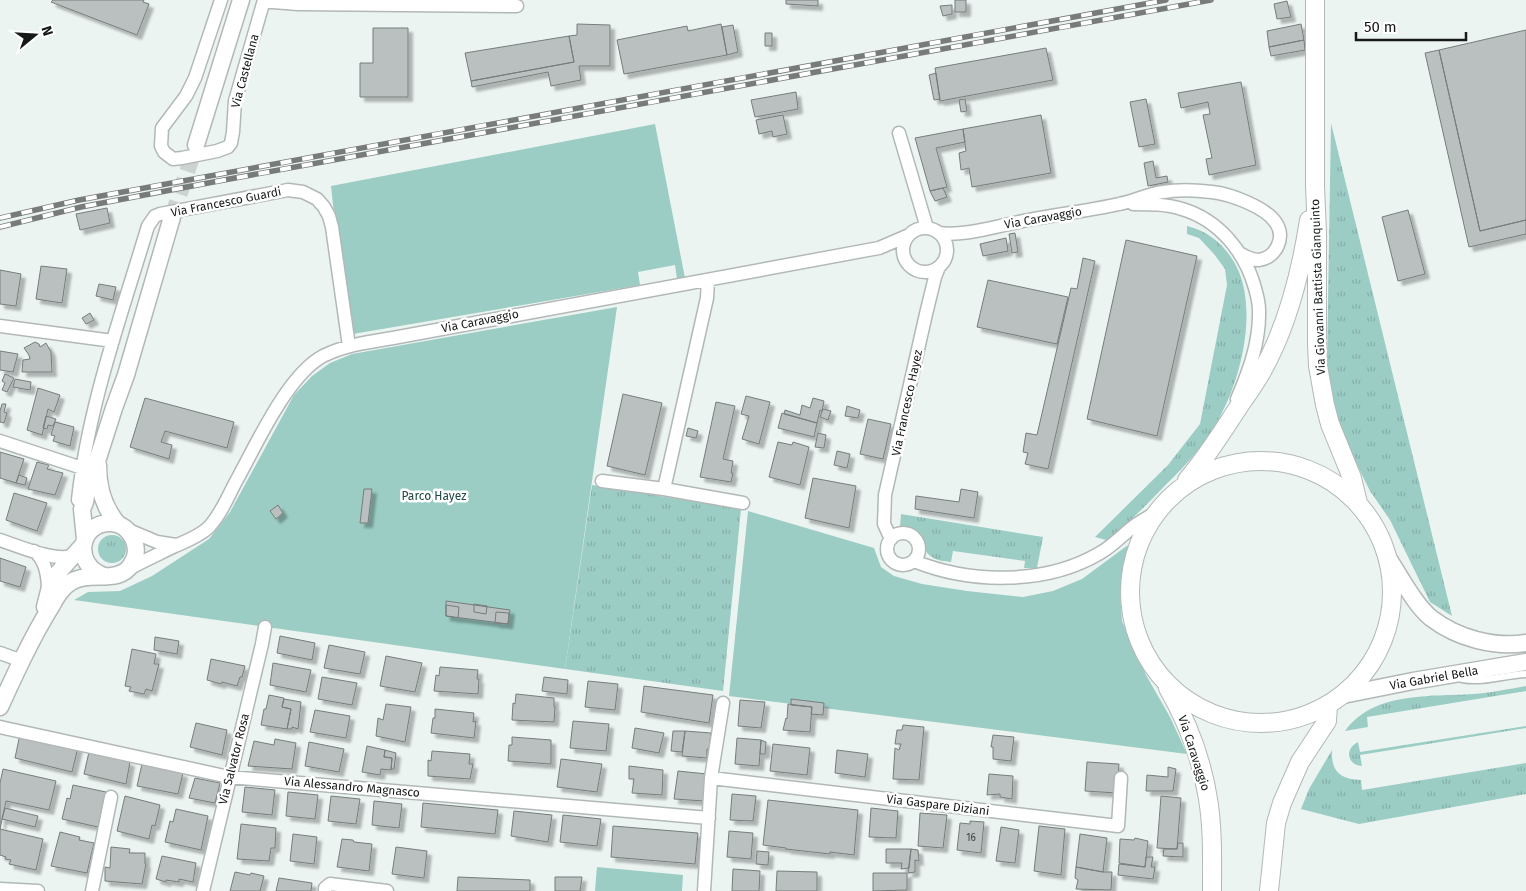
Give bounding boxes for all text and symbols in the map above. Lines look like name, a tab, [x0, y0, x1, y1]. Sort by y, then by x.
north arrow	[10, 10, 60, 60]
scale bar	[1356, 10, 1466, 42]
text: 50 m	[1364, 18, 1397, 36]
text: N	[37, 24, 56, 38]
street label: Via Castellana	[228, 32, 262, 110]
street label: Via Francesco Guardi	[170, 184, 282, 220]
street label: Via Giovanni Battista Gianquinto	[1308, 199, 1328, 375]
street label: Via Caravaggio	[1003, 204, 1083, 232]
street label: Via Caravaggio	[440, 307, 520, 335]
street label: Via Francesco Hayez	[889, 349, 925, 457]
park label: Parco Hayez	[402, 489, 466, 503]
street label: Via Gabriel Bella	[1389, 663, 1479, 693]
street label: Via Salvator Rosa	[216, 712, 252, 806]
street label: Via Caravaggio	[1175, 714, 1213, 792]
street label: Via Alessandro Magnasco	[283, 774, 421, 800]
street label: Via Gaspare Diziani	[886, 792, 990, 818]
house number: 16	[966, 832, 976, 844]

